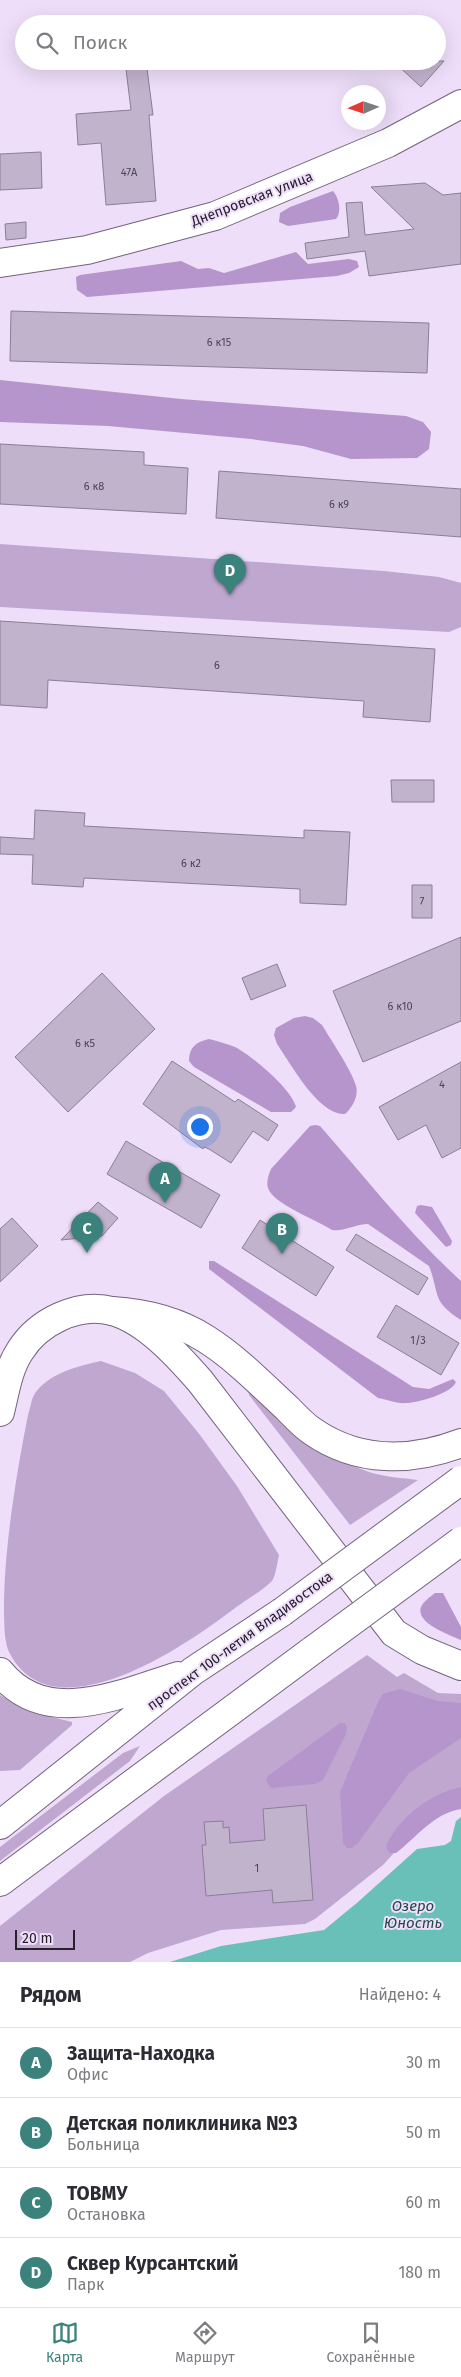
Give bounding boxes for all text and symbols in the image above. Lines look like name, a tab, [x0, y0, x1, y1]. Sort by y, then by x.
search box	[15, 15, 446, 70]
icon: search	[33, 29, 61, 57]
text: Поиск	[73, 31, 127, 54]
north arrow	[341, 85, 386, 130]
house number: 47А	[121, 166, 138, 179]
street label: Днепровская улица	[188, 168, 315, 230]
house number: 6 к15	[207, 336, 232, 349]
house number: 6 к8	[84, 480, 104, 493]
house number: 6 к9	[329, 498, 349, 511]
pin: D	[214, 554, 246, 595]
house number: 6	[214, 659, 220, 672]
house number: 6 к2	[181, 857, 201, 870]
house number: 7	[420, 895, 425, 908]
house number: 6 к10	[387, 1000, 413, 1013]
house number: 6 к5	[75, 1037, 95, 1050]
house number: 4	[439, 1078, 445, 1091]
your location	[187, 1114, 213, 1140]
pin: A	[149, 1162, 181, 1203]
pin: C	[71, 1212, 103, 1253]
pin: B	[266, 1213, 298, 1254]
house number: 1/3	[410, 1334, 426, 1347]
street label: проспект 100-летия Владивостока	[144, 1568, 336, 1714]
house number: 1	[255, 1862, 259, 1875]
water label: Озеро Юность	[384, 1897, 442, 1932]
scale bar	[15, 1927, 75, 1950]
text: 20 m	[22, 1930, 52, 1947]
text: Рядом	[20, 1982, 81, 2008]
text: Найдено: 4	[359, 1985, 441, 2004]
text: Защита-Находка	[67, 2042, 215, 2065]
text: A	[31, 2053, 41, 2072]
text: 30 m	[406, 2053, 441, 2072]
text: Офис	[67, 2065, 108, 2084]
text: Детская поликлиника №3	[67, 2112, 298, 2135]
text: B	[31, 2123, 41, 2142]
text: 50 m	[406, 2123, 441, 2142]
text: Больница	[67, 2135, 140, 2154]
text: ТОВМУ	[67, 2182, 127, 2205]
text: C	[31, 2193, 41, 2212]
text: 60 m	[406, 2193, 441, 2212]
text: Остановка	[67, 2205, 146, 2224]
text: Сквер Курсантский	[67, 2252, 239, 2275]
text: D	[31, 2263, 41, 2282]
text: 180 m	[398, 2263, 441, 2282]
text: Парк	[67, 2275, 104, 2294]
tab: Карта	[46, 2319, 83, 2366]
tab: Маршрут	[175, 2319, 234, 2366]
tab: Сохранённые	[326, 2319, 415, 2366]

